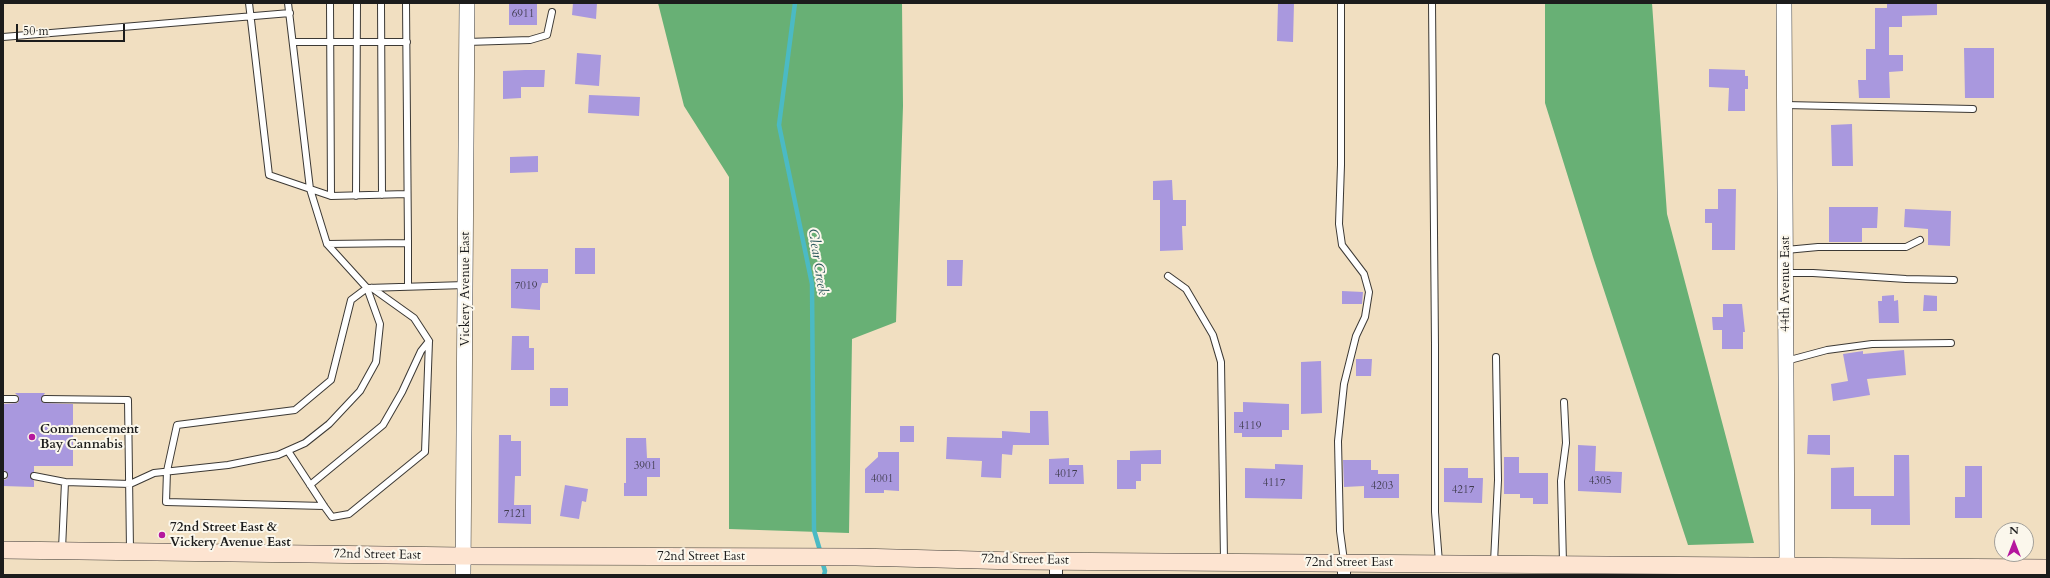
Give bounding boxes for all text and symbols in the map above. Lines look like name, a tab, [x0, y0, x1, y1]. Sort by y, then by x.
house number: 6911	[512, 7, 534, 21]
scale bar	[18, 16, 127, 42]
text: 50 m	[23, 23, 49, 39]
water label: Clear Creek	[803, 228, 831, 296]
street label: Vickery Avenue East	[458, 232, 474, 346]
street label: 44th Avenue East	[1778, 236, 1794, 332]
house number: 7019	[515, 279, 537, 293]
house number: 4119	[1239, 419, 1261, 433]
place label: Commencement Bay Cannabis	[40, 422, 139, 453]
marker: Commencement Bay Cannabis	[27, 432, 37, 442]
house number: 3901	[634, 459, 656, 473]
house number: 4017	[1055, 467, 1077, 481]
house number: 4001	[871, 472, 893, 486]
house number: 4305	[1589, 474, 1611, 488]
house number: 4117	[1263, 476, 1285, 490]
house number: 4203	[1371, 479, 1393, 493]
house number: 4217	[1452, 483, 1474, 497]
house number: 7121	[504, 507, 526, 521]
place label: 72nd Street East & Vickery Avenue East	[170, 520, 291, 551]
north arrow	[1994, 522, 2034, 562]
text: N	[2009, 523, 2019, 538]
marker: 72nd Street East & Vickery Avenue East	[157, 530, 167, 540]
street label: 72nd Street East	[333, 546, 421, 564]
street label: 72nd Street East	[657, 549, 745, 565]
street label: 72nd Street East	[981, 551, 1069, 569]
street label: 72nd Street East	[1305, 555, 1393, 571]

